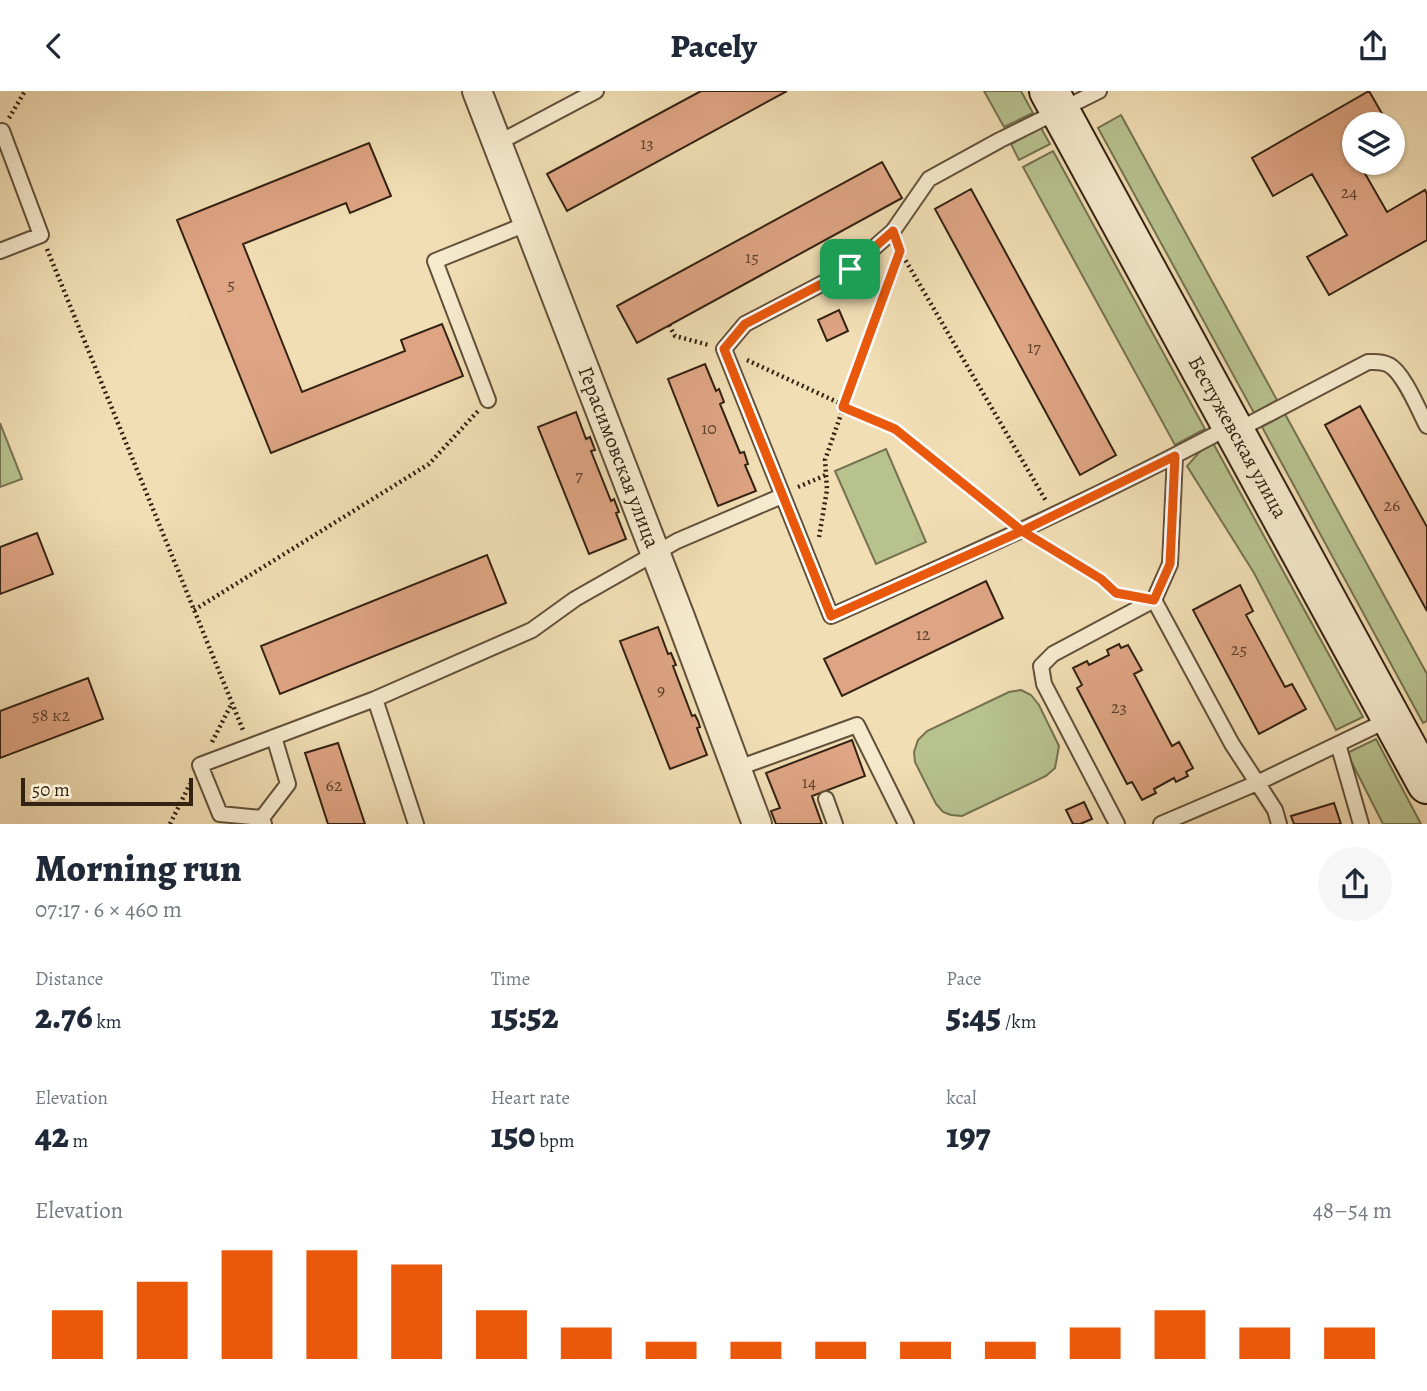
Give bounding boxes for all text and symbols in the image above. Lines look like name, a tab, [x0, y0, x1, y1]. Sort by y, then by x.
text: Pacely	[670, 24, 757, 68]
icon: back	[35, 27, 73, 65]
icon: share	[1354, 27, 1392, 65]
map controls	[1342, 112, 1405, 175]
button: layers	[1342, 112, 1405, 175]
house number: 13	[640, 131, 654, 155]
house number: 24	[1341, 180, 1357, 204]
pin	[820, 239, 880, 299]
house number: 15	[745, 245, 759, 269]
icon: arrive	[831, 250, 869, 288]
house number: 5	[227, 272, 235, 296]
house number: 17	[1027, 335, 1041, 359]
street label: Бестужевская улица	[1182, 351, 1295, 524]
street label: Герасимовская улица	[571, 362, 667, 552]
house number: 10	[701, 416, 717, 440]
house number: 7	[575, 463, 583, 487]
house number: 26	[1384, 493, 1400, 517]
house number: 12	[916, 622, 931, 646]
house number: 25	[1231, 637, 1247, 661]
house number: 9	[657, 678, 665, 702]
house number: 23	[1111, 695, 1127, 719]
house number: 58 к2	[32, 703, 70, 727]
house number: 14	[802, 770, 816, 794]
house number: 62	[326, 773, 343, 797]
scale bar	[21, 775, 192, 807]
text: 50 m	[32, 777, 70, 803]
text: Morning run	[35, 842, 242, 894]
button: share	[1318, 847, 1392, 921]
text: 07:17 · 6 × 460 m	[35, 894, 182, 925]
text: Distance	[35, 966, 103, 992]
text: Time	[491, 966, 530, 992]
text: Pace	[946, 966, 982, 992]
text: 2.76	[35, 992, 93, 1040]
text: 15:52	[491, 992, 559, 1040]
text: 5:45	[946, 992, 1001, 1040]
text: km	[93, 1009, 122, 1035]
text: /km	[1001, 1009, 1036, 1035]
text: Elevation	[35, 1085, 108, 1111]
text: Heart rate	[491, 1085, 570, 1111]
text: kcal	[946, 1085, 977, 1111]
text: 42	[35, 1111, 69, 1159]
text: 150	[491, 1111, 535, 1159]
text: 197	[946, 1111, 991, 1159]
text: m	[69, 1128, 88, 1154]
text: bpm	[535, 1128, 575, 1154]
text: Elevation	[35, 1195, 123, 1226]
text: 48–54 m	[1312, 1195, 1392, 1226]

